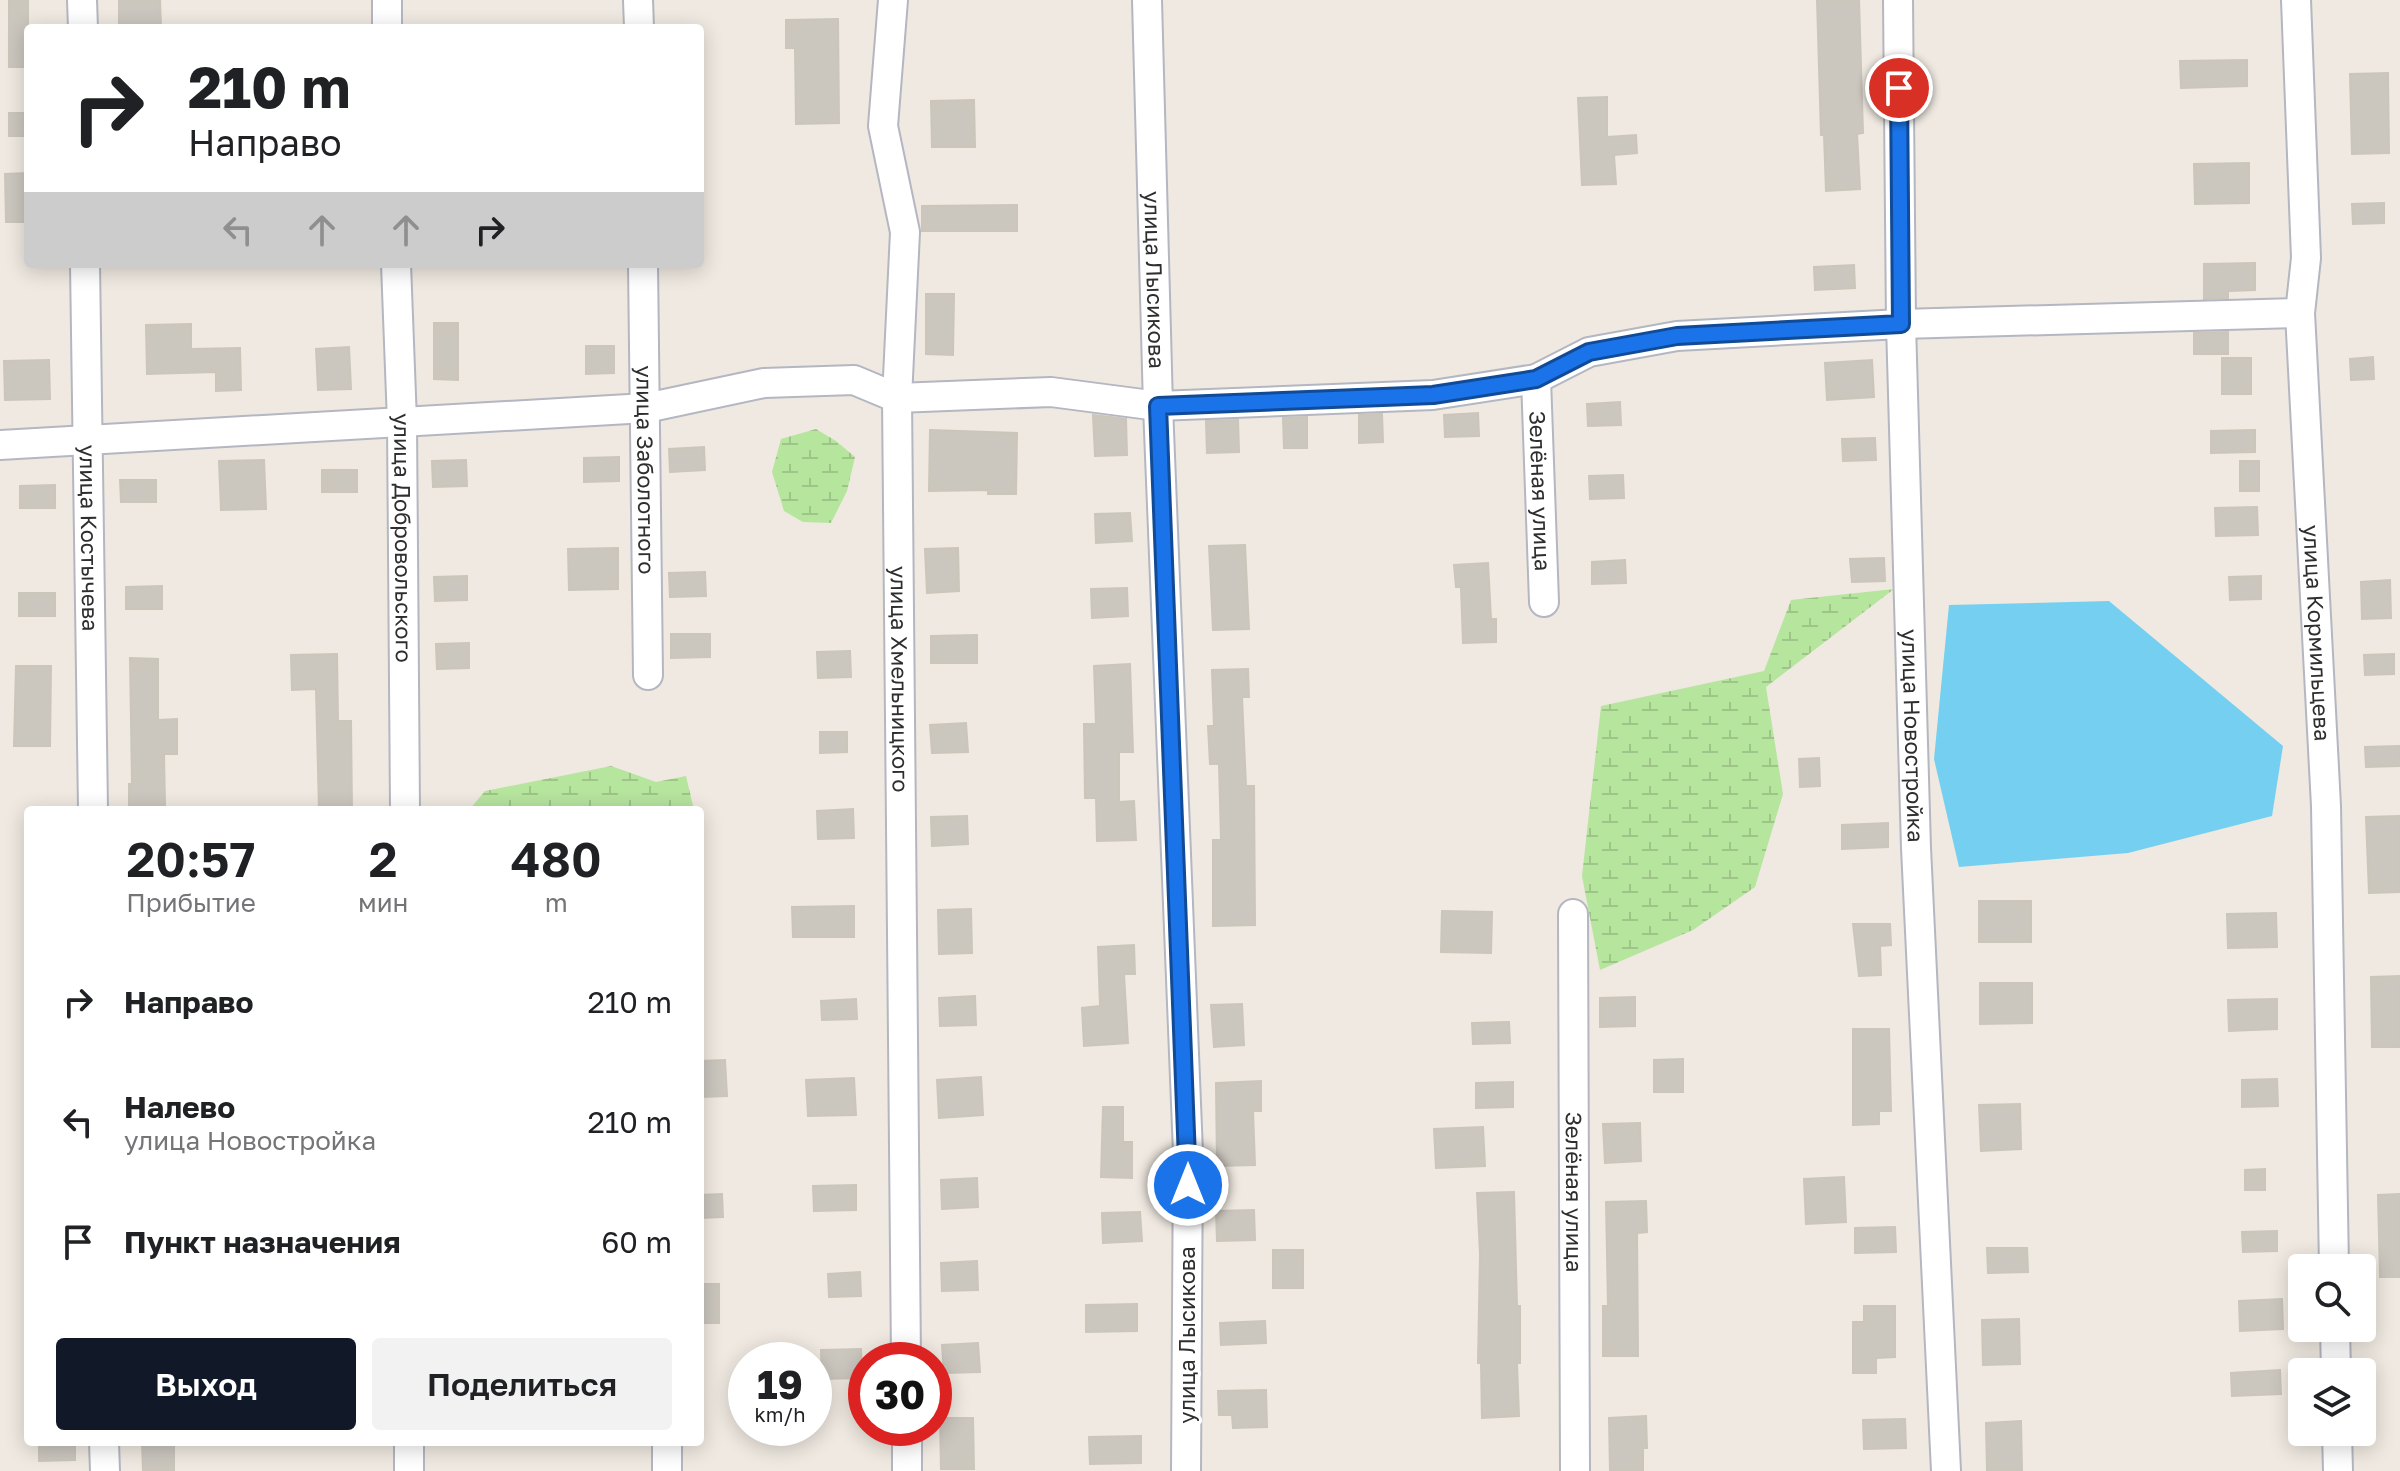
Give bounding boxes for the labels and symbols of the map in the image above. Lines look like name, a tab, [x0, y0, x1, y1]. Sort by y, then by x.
pin	[1865, 54, 1933, 122]
street label: улица Лысикова	[1139, 191, 1171, 369]
street label: улица Заболотного	[631, 365, 661, 575]
street label: Зелёная улица	[1524, 410, 1557, 572]
street label: улица Добровольского	[389, 413, 418, 663]
street label: улица Костычева	[75, 444, 104, 632]
street label: улица Кормильцева	[2298, 524, 2337, 742]
street label: улица Хмельницкого	[886, 566, 915, 792]
street label: улица Новостройка	[1897, 629, 1930, 843]
street label: Зелёная улица	[1561, 1112, 1588, 1272]
position arrow	[1146, 1143, 1230, 1227]
street label: улица Лысикова	[1173, 1246, 1200, 1424]
speed limit sign: 30	[848, 1342, 952, 1446]

